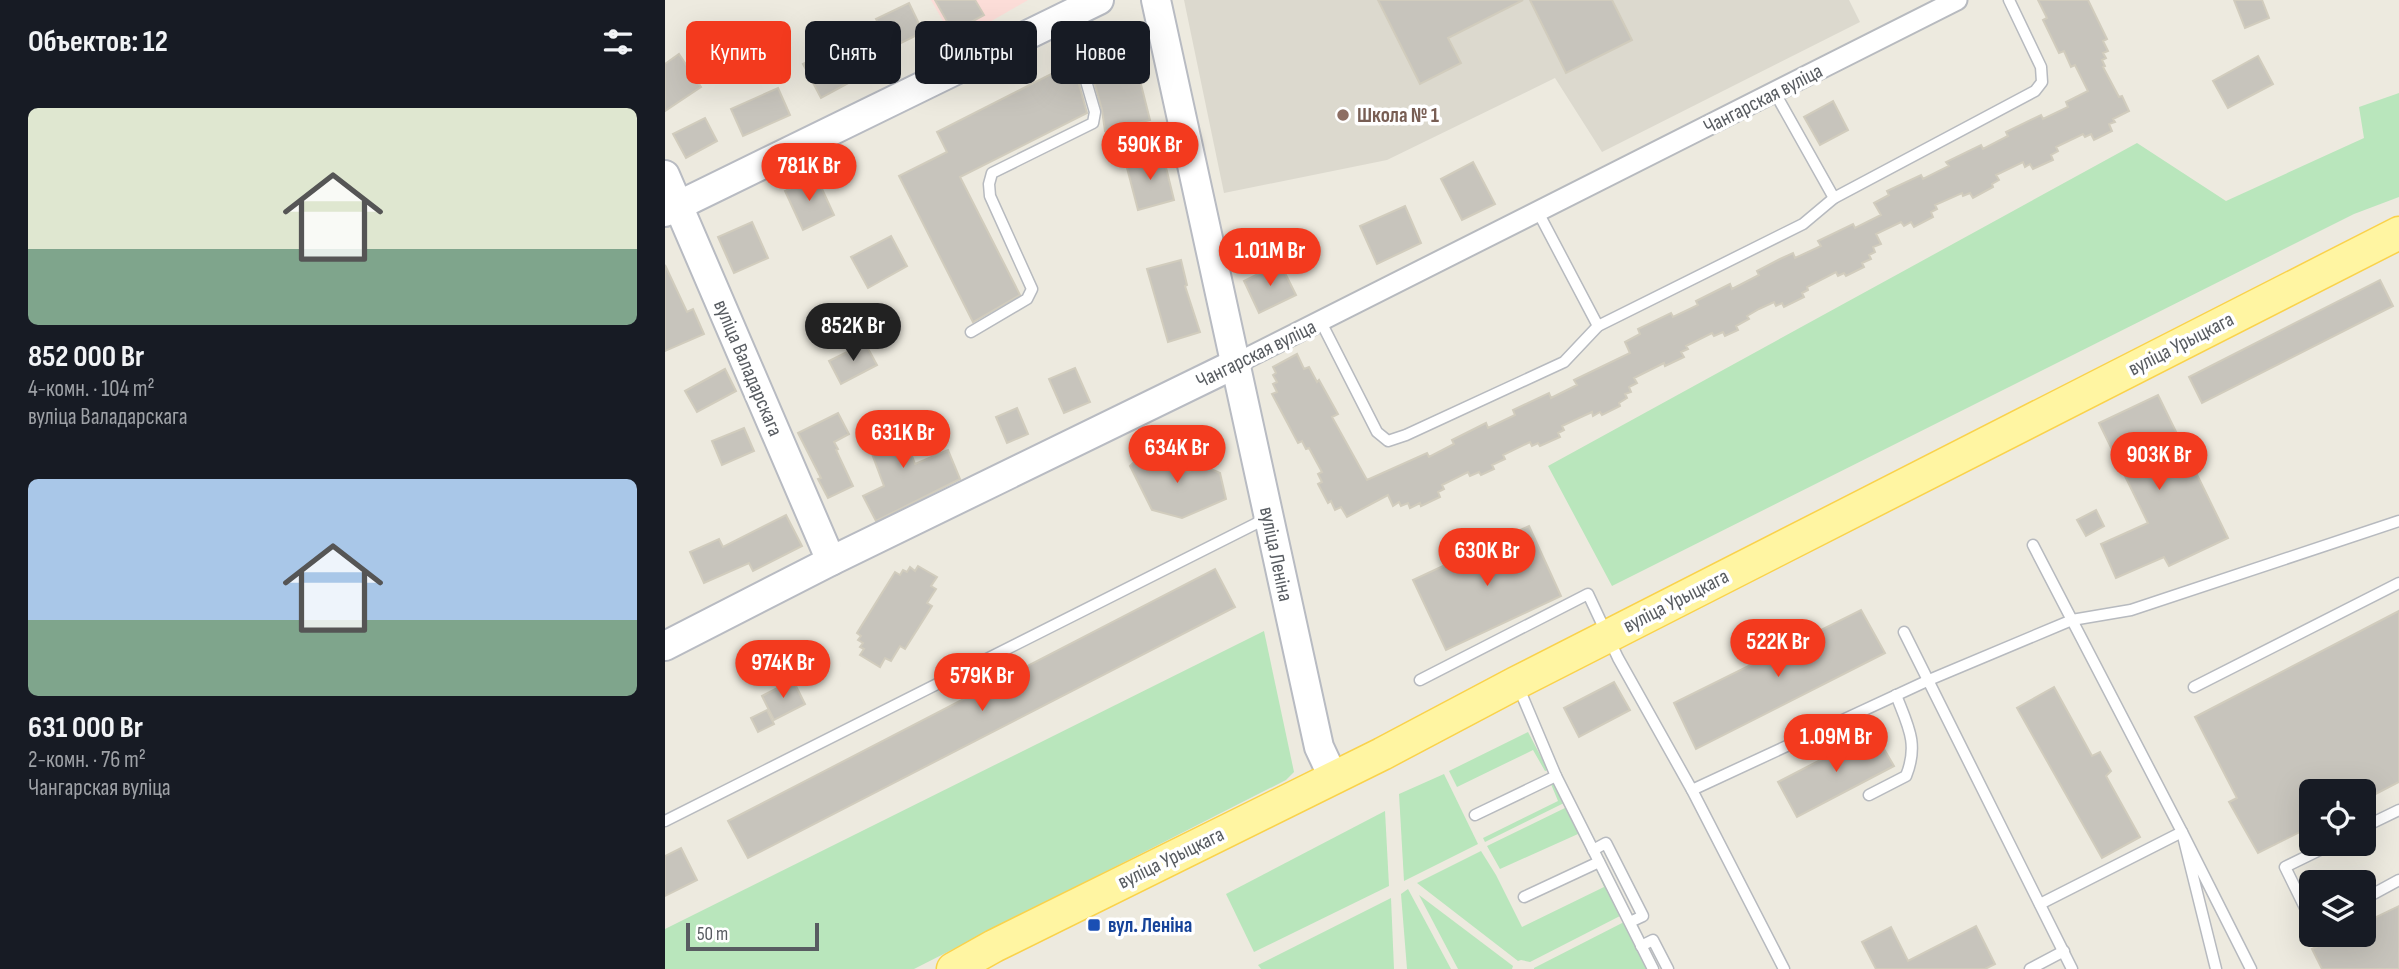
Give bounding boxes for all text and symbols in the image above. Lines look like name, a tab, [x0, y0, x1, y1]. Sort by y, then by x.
chip: Купить	[686, 21, 791, 84]
chip: Снять	[805, 21, 901, 84]
chip: Фильтры	[915, 21, 1037, 84]
chip: Новое	[1051, 21, 1150, 84]
icon: filters	[599, 23, 637, 61]
text: Объектов: 12	[28, 24, 168, 60]
street label: Чангарская вуліца	[1699, 58, 1827, 140]
place label: Школа № 1	[1357, 103, 1439, 128]
marker: Школа № 1	[1335, 107, 1351, 123]
pin: 590K Br	[1085, 122, 1215, 182]
text: 590K Br	[1118, 131, 1182, 159]
pin: 781K Br	[744, 144, 874, 203]
text: 781K Br	[777, 152, 841, 180]
icon: home	[270, 154, 396, 280]
pin: 1.01M Br	[1198, 229, 1342, 288]
text: 1.01M Br	[1235, 237, 1305, 265]
street label: вуліца Валадарскага	[708, 296, 788, 440]
pin: 852K Br	[788, 304, 918, 363]
street label: вуліца Урыцкага	[2124, 307, 2238, 381]
text: 852K Br	[821, 312, 885, 340]
street label: Чангарская вуліца	[1192, 314, 1320, 394]
text: 852 000 Br	[28, 339, 144, 375]
text: 4-комн. · 104 m²	[28, 375, 155, 403]
text: вуліца Валадарскага	[28, 403, 188, 431]
pin: 631K Br	[838, 410, 968, 470]
text: 631K Br	[871, 419, 935, 447]
pin: 634K Br	[1112, 426, 1242, 485]
pin: 903K Br	[2094, 433, 2224, 492]
text: 634K Br	[1145, 434, 1209, 462]
text: 903K Br	[2126, 441, 2192, 469]
street label: вуліца Леніна	[1254, 504, 1298, 604]
icon: home	[270, 525, 396, 651]
pin: 630K Br	[1422, 528, 1552, 588]
text: 630K Br	[1454, 537, 1520, 565]
street label: вуліца Урыцкага	[1619, 564, 1733, 638]
pin: 522K Br	[1713, 620, 1843, 679]
text: 522K Br	[1746, 628, 1810, 656]
pin: 974K Br	[718, 640, 848, 700]
text: 974K Br	[751, 649, 815, 677]
pin: 579K Br	[917, 654, 1047, 713]
text: 579K Br	[950, 662, 1014, 690]
text: 631 000 Br	[28, 710, 143, 746]
pin: 1.09M Br	[1764, 714, 1908, 774]
text: 1.09M Br	[1800, 723, 1872, 751]
text: 2-комн. · 76 m²	[28, 746, 146, 774]
text: Чангарская вуліца	[28, 774, 171, 802]
map controls	[2299, 779, 2376, 947]
button: locate	[2299, 779, 2376, 856]
street label: вуліца Урыцкага	[1114, 822, 1228, 894]
button: layers	[2299, 870, 2376, 947]
place label: вул. Леніна	[1108, 913, 1192, 938]
marker: вул. Леніна	[1086, 917, 1102, 933]
scale bar	[686, 920, 819, 952]
text: 50 m	[697, 923, 728, 946]

